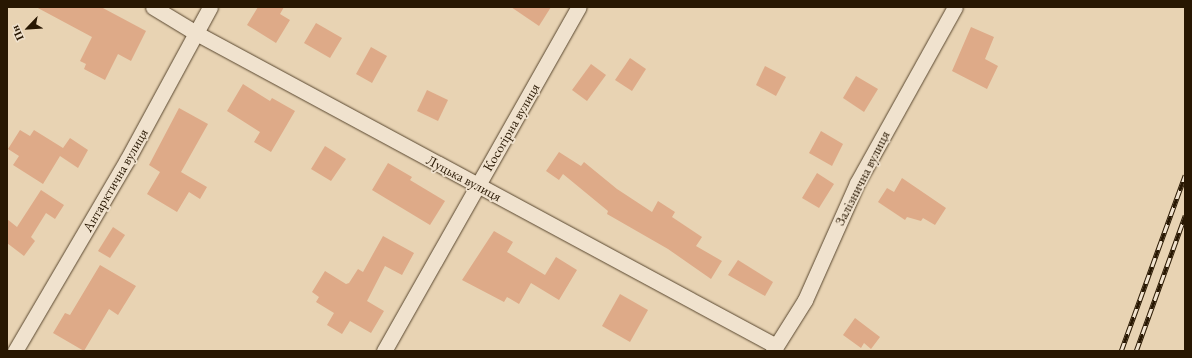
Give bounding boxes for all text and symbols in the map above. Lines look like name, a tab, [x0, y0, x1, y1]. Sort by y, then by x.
north arrow	[8, 8, 48, 48]
text: Пн	[8, 23, 27, 43]
street label: Косогірна вулиця	[479, 80, 543, 174]
street label: Антарктична вулиця	[79, 125, 151, 235]
street label: Залізнична вулиця	[831, 128, 893, 228]
street label: Луцька вулиця	[424, 151, 504, 205]

